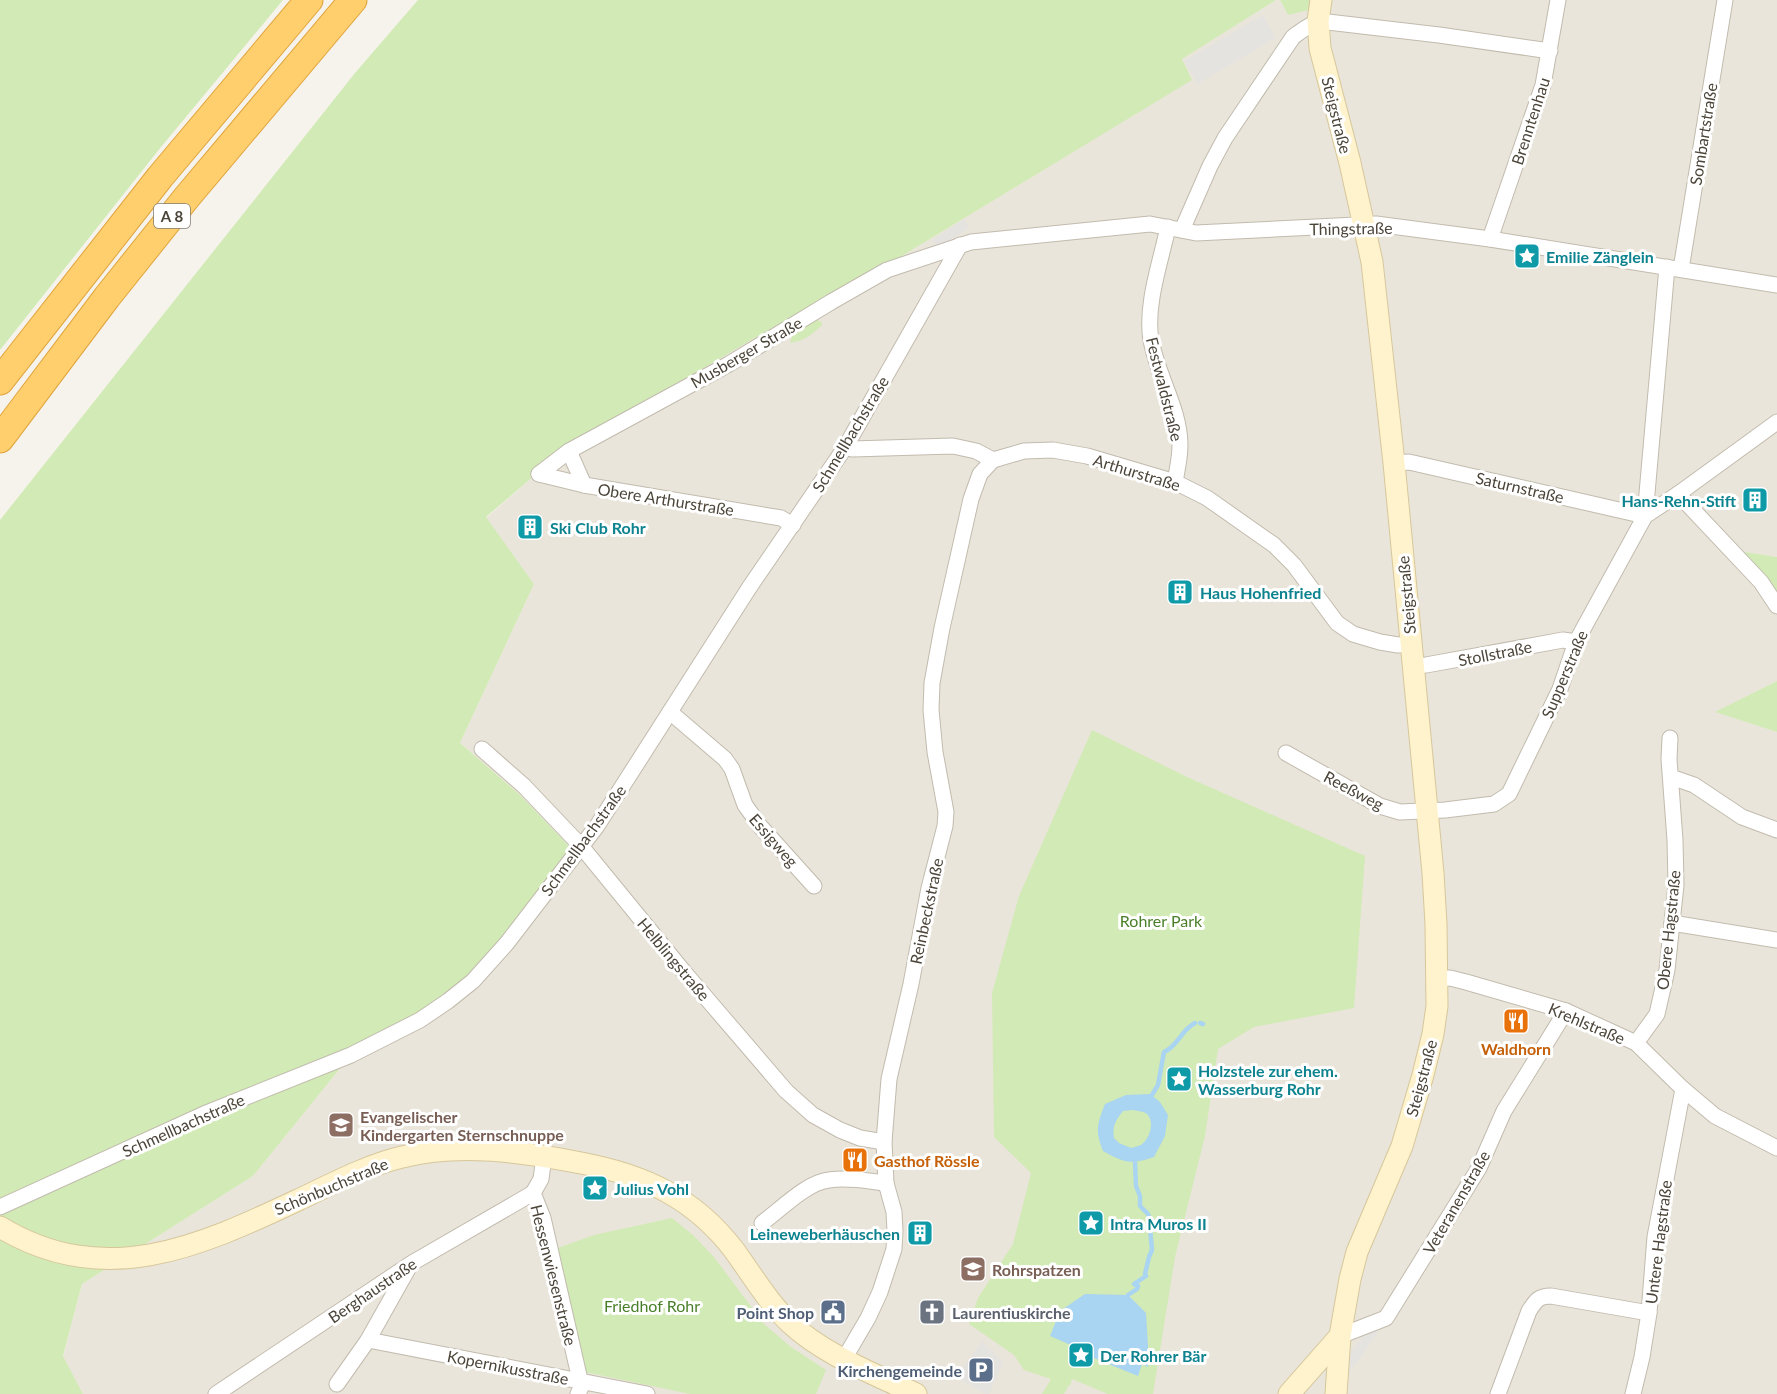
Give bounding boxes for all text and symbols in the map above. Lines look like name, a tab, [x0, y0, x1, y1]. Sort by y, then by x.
street label: Steigstraße	[1318, 75, 1356, 155]
street label: Brenntenhau	[1507, 75, 1553, 167]
street label: Sombartstraße	[1686, 81, 1720, 187]
road number: A 8	[154, 204, 190, 228]
street label: Thingstraße	[1309, 218, 1393, 238]
place icon: Emilie Zänglein	[1512, 241, 1542, 271]
place label: Emilie Zänglein	[1546, 247, 1654, 266]
street label: Musberger Straße	[687, 312, 805, 392]
street label: Festwaldstraße	[1143, 335, 1187, 443]
street label: Schmellbachstraße	[808, 373, 892, 495]
street label: Arthurstraße	[1091, 450, 1183, 494]
street label: Saturnstraße	[1474, 468, 1566, 506]
street label: Obere Arthurstraße	[597, 479, 735, 519]
building icon: Hans-Rehn-Stift	[1740, 485, 1770, 515]
place label: Hans-Rehn-Stift	[1621, 491, 1737, 510]
building icon: Ski Club Rohr	[515, 512, 545, 542]
place label: Ski Club Rohr	[550, 518, 646, 537]
street label: Steigstraße	[1393, 555, 1419, 635]
building icon: Haus Hohenfried	[1165, 577, 1195, 607]
place label: Haus Hohenfried	[1200, 583, 1321, 602]
street label: Supperstraße	[1537, 627, 1591, 721]
street label: Stollstraße	[1457, 637, 1533, 669]
street label: Reeßweg	[1321, 766, 1387, 814]
street label: Schmellbachstraße	[537, 781, 629, 899]
street label: Essigweg	[746, 809, 802, 871]
street label: Reinbeckstraße	[905, 856, 947, 966]
street label: Obere Hagstraße	[1652, 869, 1684, 991]
park label: Rohrer Park	[1120, 911, 1203, 930]
street label: Helblingstraße	[634, 914, 714, 1004]
street label: Krehlstraße	[1546, 998, 1628, 1048]
restaurant icon: Waldhorn	[1501, 1006, 1531, 1036]
street label: Steigstraße	[1402, 1038, 1440, 1118]
place label: Waldhorn	[1481, 1039, 1551, 1058]
place label: Holzstele zur ehem. Wasserburg Rohr	[1198, 1061, 1338, 1098]
place icon: Holzstele zur ehem. Wasserburg Rohr	[1164, 1064, 1194, 1094]
street label: Schmellbachstraße	[119, 1089, 247, 1161]
place label: Evangelischer Kindergarten Sternschnuppe	[360, 1107, 564, 1144]
school or university icon: Evangelischer Kindergarten Sternschnuppe	[326, 1110, 356, 1140]
restaurant icon: Gasthof Rössle	[840, 1145, 870, 1175]
street label: Veteranenstraße	[1419, 1147, 1493, 1257]
place label: Gasthof Rössle	[874, 1151, 980, 1170]
street label: Schönbuchstraße	[271, 1153, 391, 1219]
place icon: Julius Vohl	[580, 1173, 610, 1203]
place label: Julius Vohl	[614, 1179, 689, 1198]
street label: Untere Hagstraße	[1641, 1179, 1675, 1305]
street label: Hessenwiesenstraße	[527, 1202, 581, 1348]
place icon: Intra Muros II	[1076, 1208, 1106, 1238]
place label: Intra Muros II	[1110, 1214, 1207, 1233]
building icon: Leineweberhäuschen	[905, 1218, 935, 1248]
place label: Leineweberhäuschen	[750, 1224, 900, 1243]
street label: Berghaustraße	[324, 1253, 420, 1327]
school or university icon: Rohrspatzen	[958, 1254, 988, 1284]
place label: Rohrspatzen	[992, 1260, 1081, 1279]
park label: Friedhof Rohr	[604, 1296, 700, 1315]
public building icon: Point Shop	[818, 1297, 848, 1327]
church icon: Laurentiuskirche	[917, 1297, 947, 1327]
place label: Point Shop	[736, 1303, 814, 1322]
place label: Laurentiuskirche	[952, 1303, 1071, 1322]
place icon: Der Rohrer Bär	[1066, 1340, 1096, 1370]
street label: Kopernikusstraße	[446, 1346, 570, 1388]
place label: Der Rohrer Bär	[1100, 1346, 1206, 1365]
parking icon: Kirchengemeinde	[966, 1355, 996, 1385]
place label: Kirchengemeinde	[837, 1361, 962, 1380]

